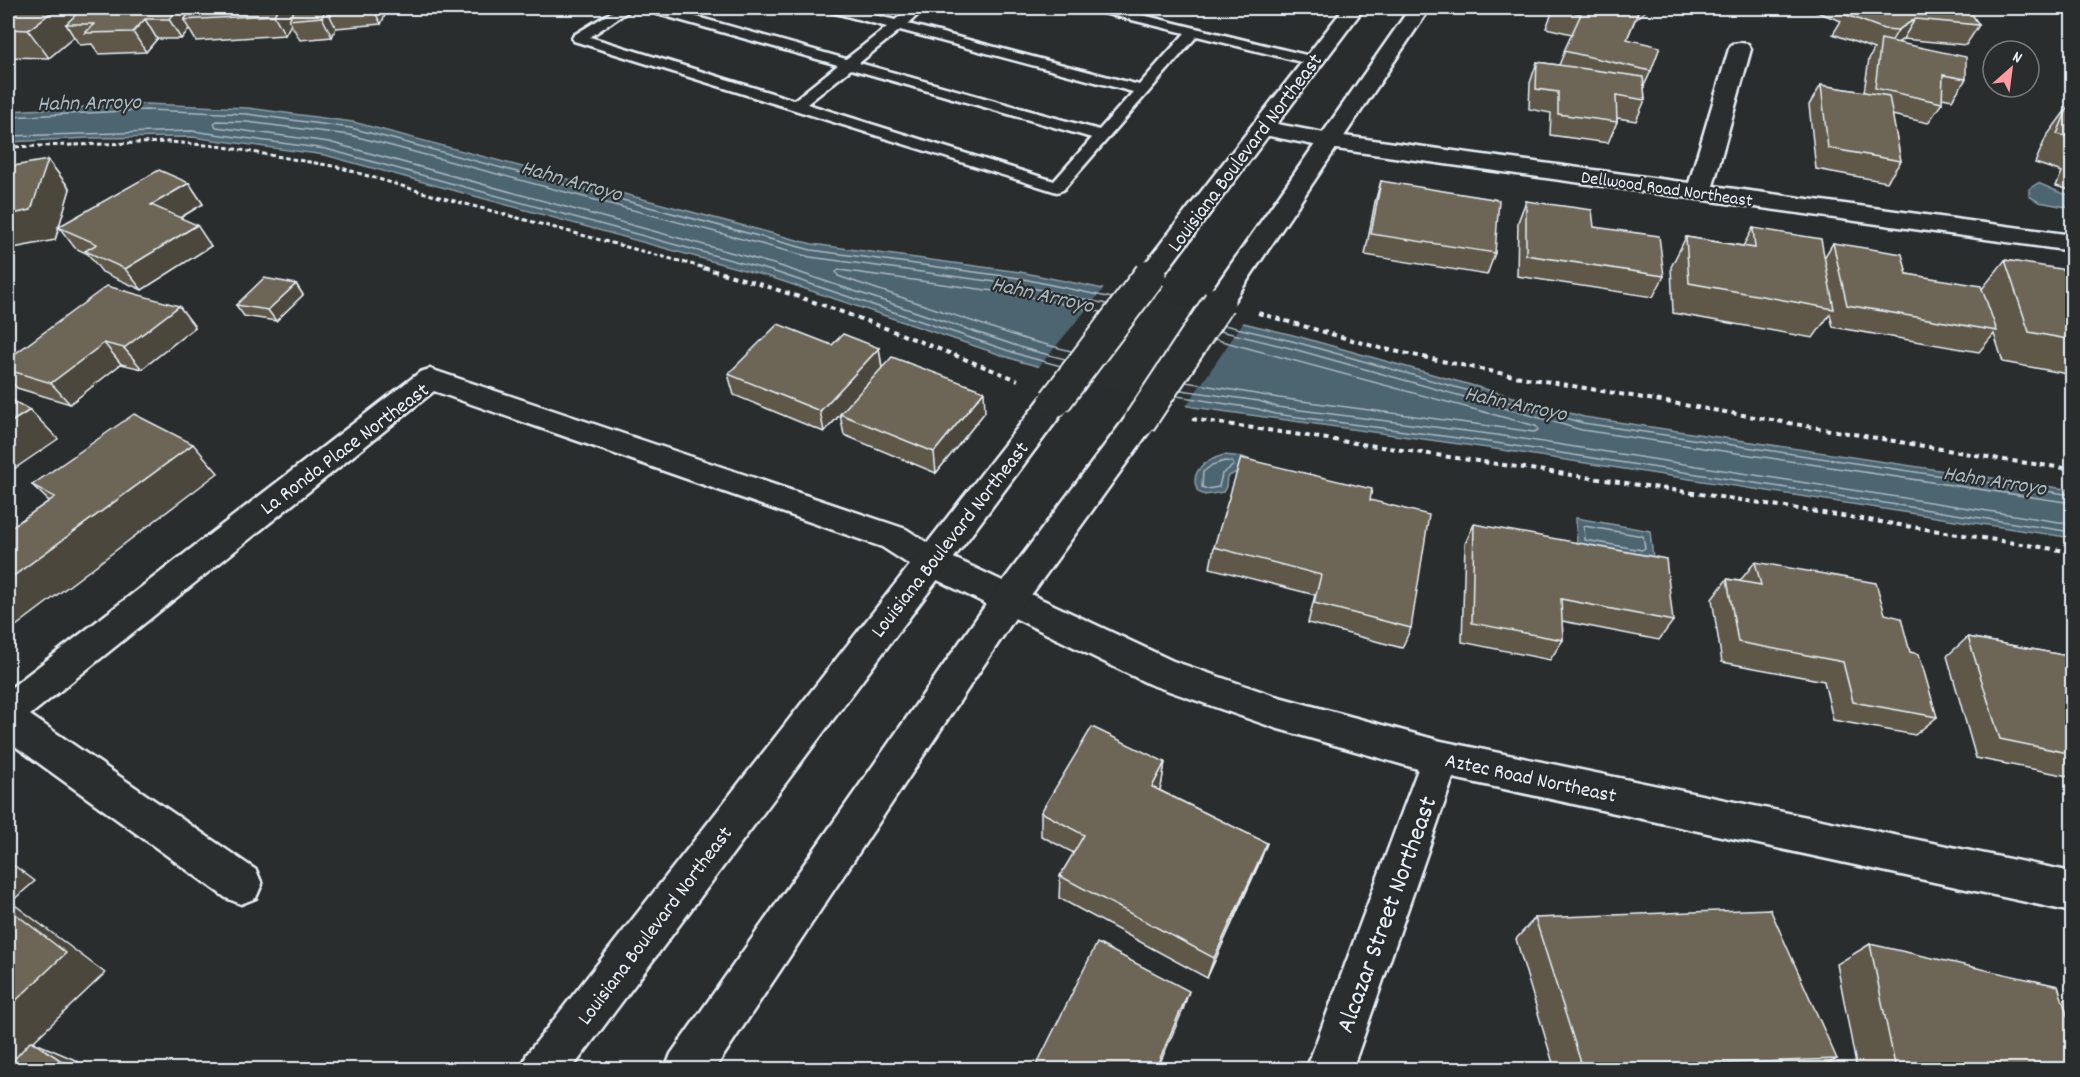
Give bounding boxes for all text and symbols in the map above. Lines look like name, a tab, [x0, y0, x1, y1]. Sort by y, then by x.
north arrow	[1981, 39, 2041, 99]
text: N	[2008, 46, 2026, 70]
street label: Louisiana Boulevard Northeast	[1162, 48, 1331, 259]
water label: Hahn Arroyo	[37, 88, 142, 121]
water label: Hahn Arroyo	[517, 153, 626, 212]
street label: Dellwood Road Northeast	[1579, 166, 1754, 215]
water label: Hahn Arroyo	[988, 270, 1097, 323]
street label: La Ronda Place Northeast	[255, 377, 437, 524]
water label: Hahn Arroyo	[1461, 379, 1570, 432]
street label: Louisiana Boulevard Northeast	[865, 436, 1038, 645]
water label: Hahn Arroyo	[1941, 459, 2049, 506]
street label: Aztec Road Northeast	[1442, 747, 1619, 813]
street label: Alcazar Street Northeast	[1328, 791, 1448, 1039]
street label: Louisiana Boulevard Northeast	[572, 821, 741, 1032]

